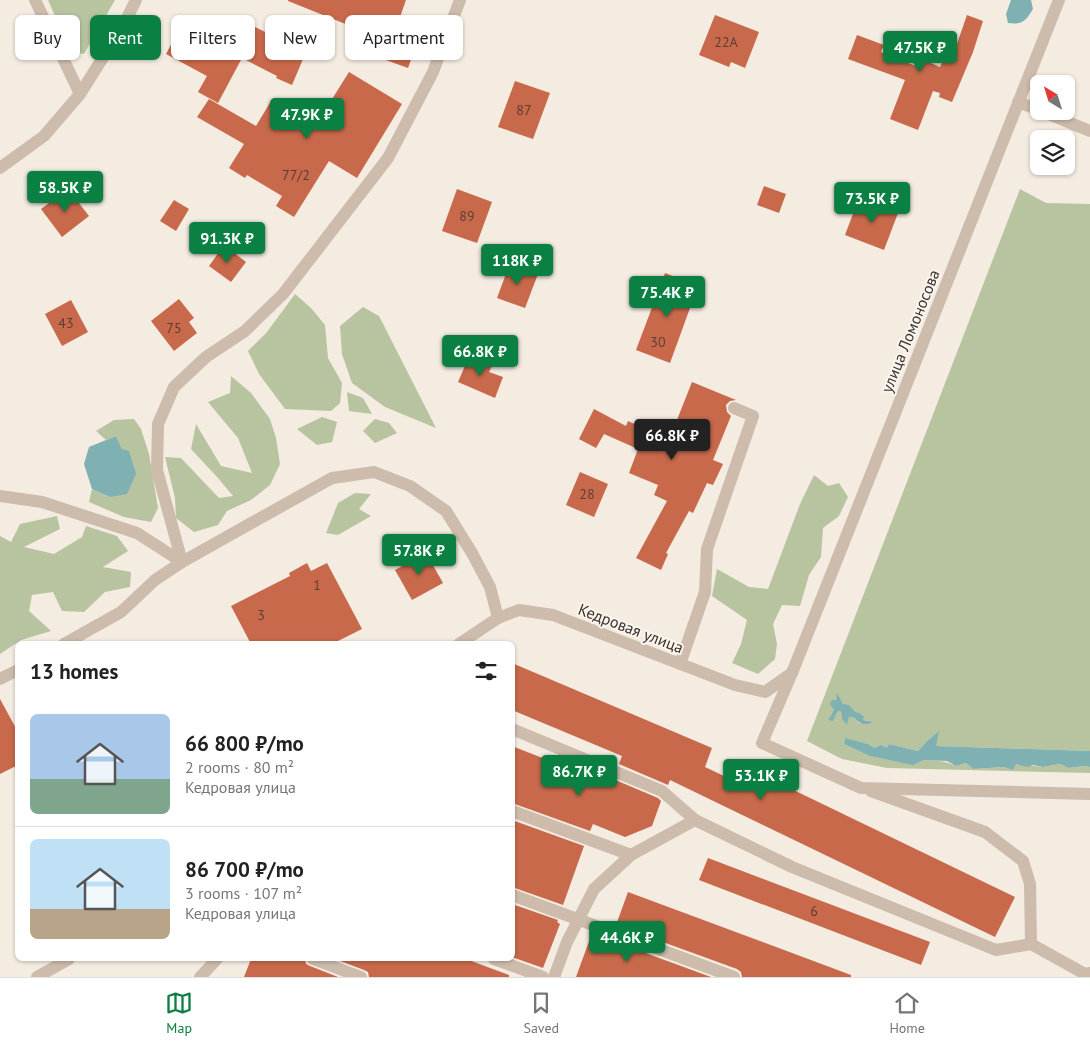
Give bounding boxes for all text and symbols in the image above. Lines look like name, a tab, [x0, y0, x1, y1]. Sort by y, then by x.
chip: Buy	[15, 15, 80, 60]
chip: Rent	[90, 15, 161, 60]
chip: Filters	[171, 15, 255, 60]
chip: New	[265, 15, 335, 60]
chip: Apartment	[345, 15, 463, 60]
pin: 47.5K ₽	[874, 30, 966, 73]
house number: 22А	[714, 33, 739, 51]
text: 47.5K ₽	[894, 37, 946, 57]
north arrow	[1030, 75, 1075, 120]
map controls	[1030, 75, 1075, 175]
pin: 47.9K ₽	[261, 98, 353, 140]
house number: 87	[516, 101, 532, 119]
text: 47.9K ₽	[281, 104, 333, 124]
button: layers	[1030, 130, 1075, 175]
house number: 77/2	[282, 166, 310, 184]
pin: 58.5K ₽	[19, 170, 111, 213]
text: 58.5K ₽	[38, 177, 92, 197]
pin: 73.5K ₽	[826, 182, 918, 224]
text: 73.5K ₽	[845, 188, 899, 208]
house number: 89	[459, 207, 475, 225]
pin: 91.3K ₽	[181, 222, 273, 264]
text: 91.3K ₽	[200, 228, 254, 248]
pin: 118K ₽	[476, 244, 558, 286]
text: 118K ₽	[492, 250, 542, 270]
street label: улица Ломоносова	[876, 267, 944, 395]
pin: 75.4K ₽	[621, 276, 713, 318]
text: 75.4K ₽	[640, 282, 694, 302]
house number: 43	[58, 314, 74, 332]
house number: 75	[166, 319, 182, 337]
house number: 30	[650, 333, 666, 351]
pin: 66.8K ₽	[434, 334, 526, 377]
text: 66.8K ₽	[453, 341, 507, 361]
pin: 66.8K ₽	[626, 418, 718, 461]
text: 66.8K ₽	[645, 425, 699, 445]
house number: 28	[579, 485, 595, 503]
pin: 57.8K ₽	[373, 534, 465, 576]
text: 57.8K ₽	[393, 540, 445, 560]
house number: 1	[313, 576, 321, 594]
street label: Кедровая улица	[576, 599, 686, 657]
house number: 3	[257, 606, 265, 624]
icon: filters	[472, 657, 500, 685]
text: 13 homes	[30, 658, 118, 685]
text: 66 800 ₽/mo	[185, 730, 304, 757]
icon: home	[70, 734, 130, 794]
pin: 86.7K ₽	[533, 754, 625, 797]
text: 2 rooms · 80 m²	[185, 757, 294, 777]
pin: 53.1K ₽	[715, 758, 807, 801]
text: 86.7K ₽	[552, 761, 606, 781]
text: 53.1K ₽	[734, 765, 788, 785]
text: Кедровая улица	[185, 777, 296, 797]
text: 86 700 ₽/mo	[185, 856, 304, 883]
icon: home	[70, 859, 130, 919]
text: 3 rooms · 107 m²	[185, 883, 302, 903]
house number: 6	[810, 902, 818, 920]
text: Кедровая улица	[185, 903, 296, 923]
pin: 44.6K ₽	[581, 920, 673, 963]
text: 44.6K ₽	[600, 927, 654, 947]
tab: Map	[165, 989, 193, 1037]
tab: Saved	[523, 989, 559, 1037]
tab: Home	[889, 989, 925, 1037]

